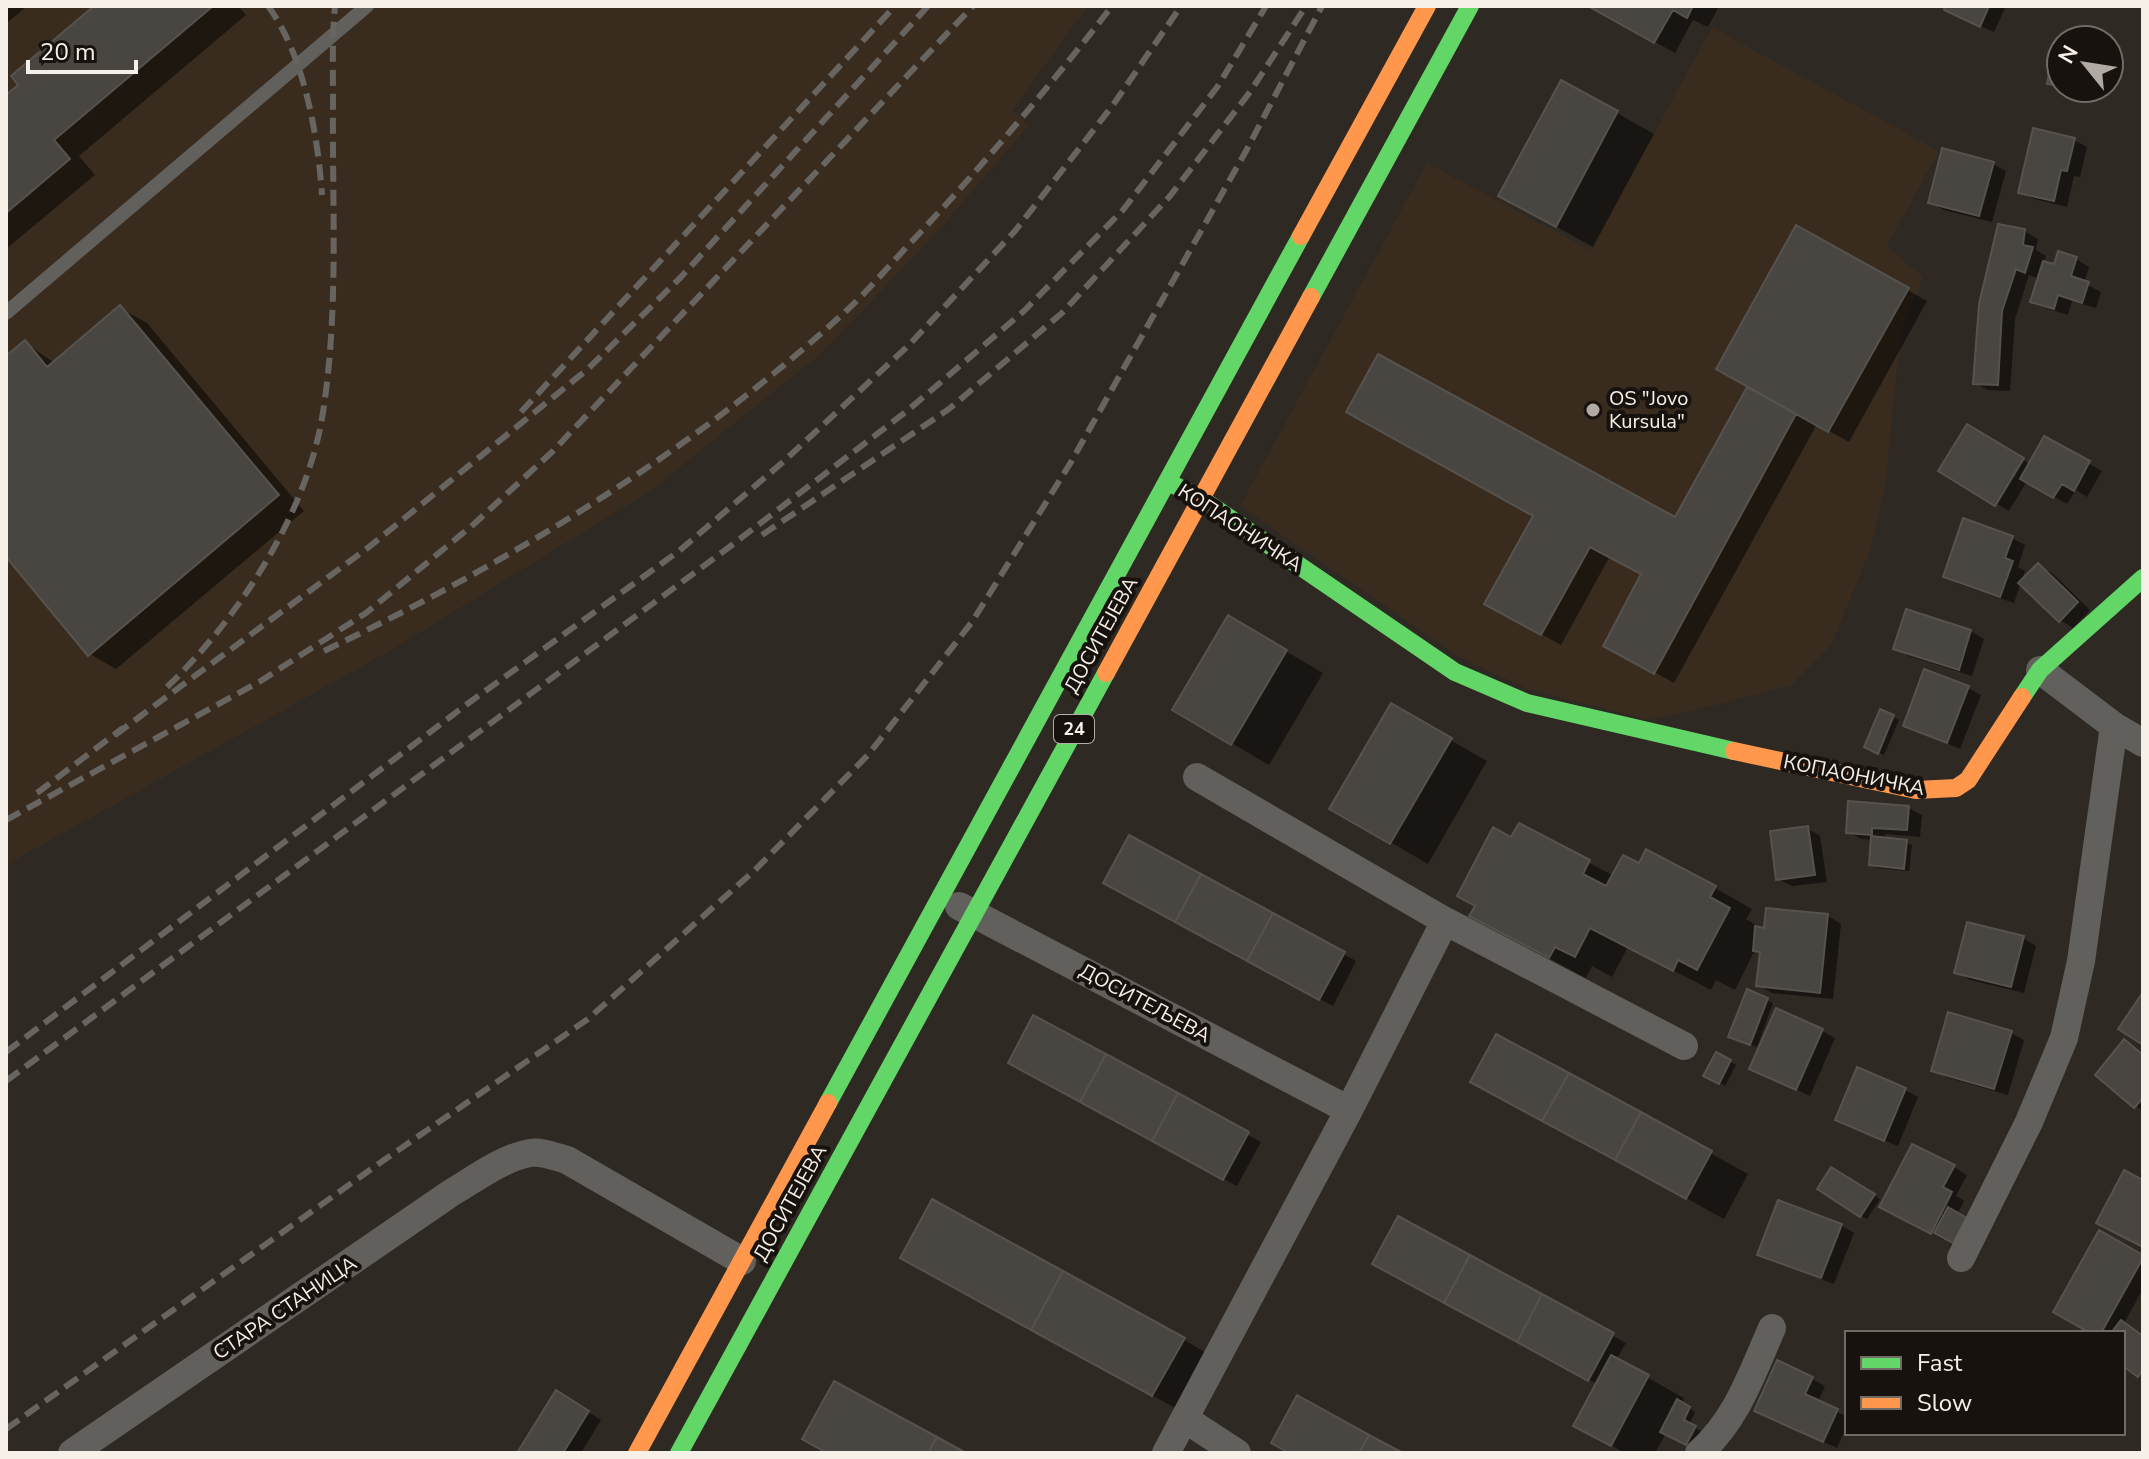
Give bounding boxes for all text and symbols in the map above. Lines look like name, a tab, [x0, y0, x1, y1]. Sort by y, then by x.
scale bar	[28, 24, 136, 74]
north arrow	[2045, 24, 2125, 104]
text: 20 m	[40, 36, 96, 68]
text: N	[2051, 40, 2086, 69]
place label: OS "Jovo Kursula"	[1609, 385, 1688, 435]
marker: OS "Jovo Kursula"	[1584, 401, 1602, 419]
street label: КОПАОНИЧКА	[1173, 478, 1308, 579]
street label: ДОСИТЕЈЕВА	[1058, 572, 1144, 698]
road number: 24	[1054, 715, 1094, 743]
street label: КОПАОНИЧКА	[1781, 748, 1927, 802]
street label: ДОСИТЕЉЕВА	[1075, 957, 1216, 1049]
street label: ДОСИТЕЈЕВА	[747, 1140, 833, 1266]
street label: СТАРА СТАНИЦА	[208, 1250, 362, 1366]
legend	[1845, 1331, 2125, 1435]
text: Fast	[1917, 1347, 1963, 1379]
text: Slow	[1917, 1387, 1972, 1419]

